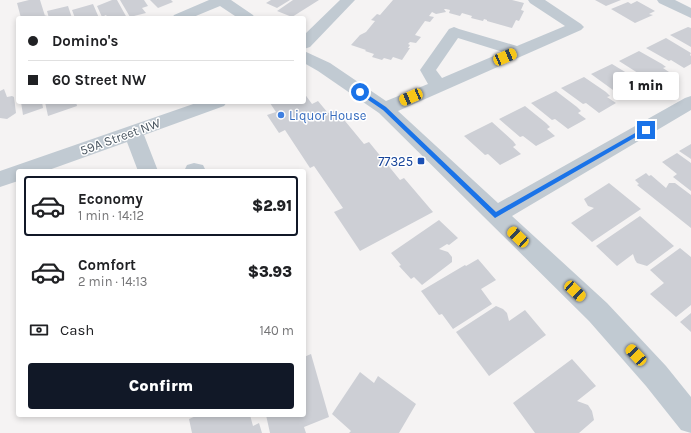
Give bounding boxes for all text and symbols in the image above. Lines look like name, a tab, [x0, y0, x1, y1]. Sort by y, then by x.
text: Domino's	[52, 32, 118, 50]
car	[492, 47, 518, 67]
text: 60 Street NW	[52, 71, 146, 89]
callout: 1 min	[613, 72, 679, 100]
text: 1 min	[629, 78, 663, 93]
route start	[351, 83, 369, 101]
car	[398, 87, 424, 107]
place label: Liquor House	[289, 108, 367, 124]
marker: Liquor House	[276, 110, 286, 120]
street label: 59A Street NW	[78, 115, 163, 158]
route end	[637, 121, 655, 139]
place label: 77325	[378, 154, 413, 169]
marker: 77325	[416, 156, 426, 166]
icon: car	[30, 188, 66, 224]
text: Economy	[78, 190, 143, 208]
text: $2.91	[252, 197, 292, 215]
text: 1 min · 14:12	[78, 208, 144, 223]
car	[505, 224, 531, 250]
icon: car	[30, 254, 66, 290]
text: Comfort	[78, 256, 136, 274]
text: $3.93	[248, 263, 292, 281]
text: 2 min · 14:13	[78, 274, 148, 289]
car	[562, 278, 588, 304]
icon: cash	[28, 319, 50, 341]
text: Cash	[60, 321, 94, 339]
text: 140 m	[259, 323, 294, 338]
car	[623, 342, 649, 368]
button: Confirm	[28, 363, 294, 409]

